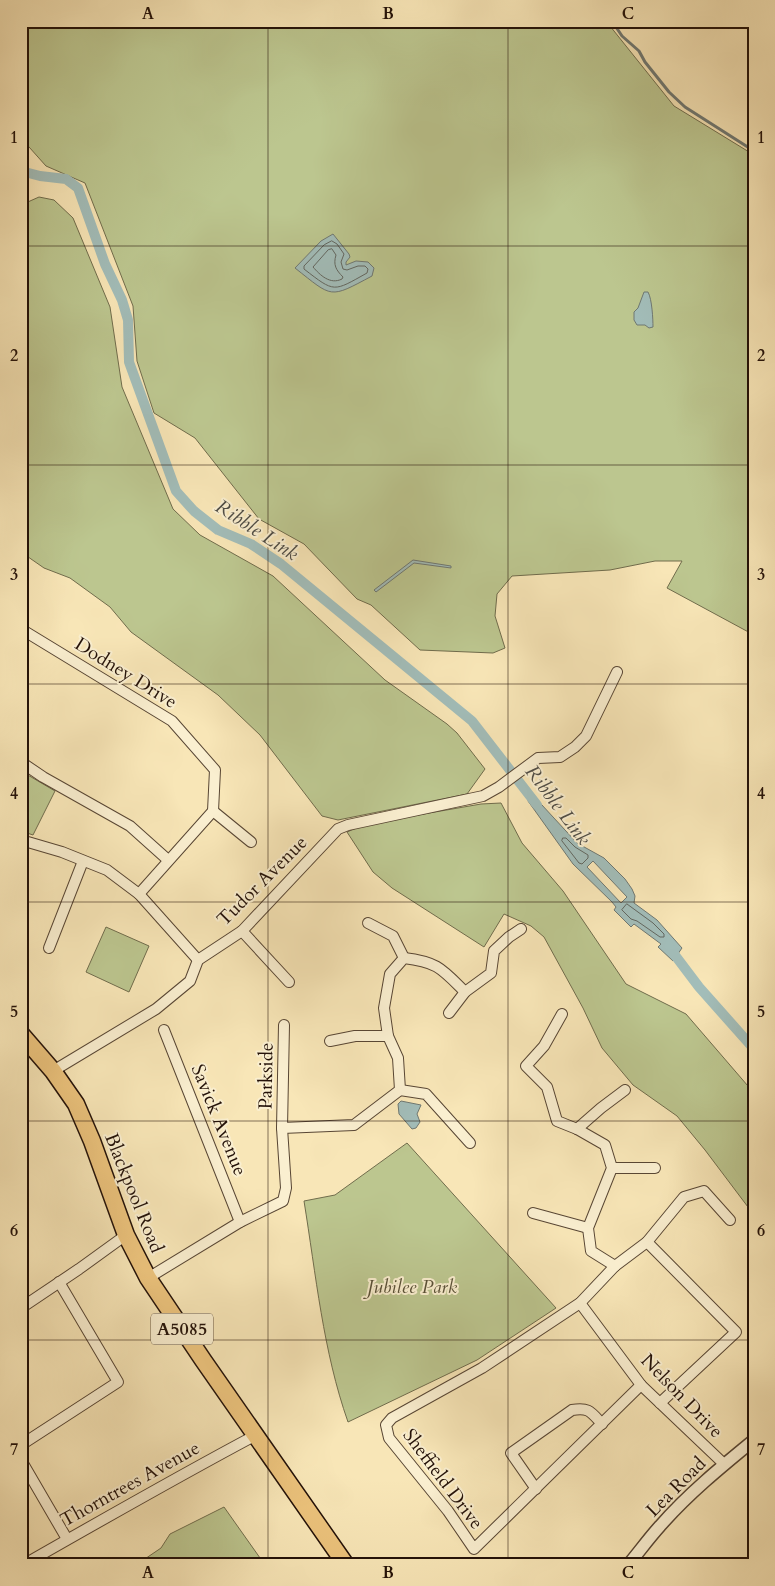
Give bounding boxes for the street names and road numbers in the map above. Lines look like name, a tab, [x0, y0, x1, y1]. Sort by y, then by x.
street label: Dodney Drive	[70, 631, 182, 715]
street label: Tudor Avenue	[211, 830, 313, 932]
street label: Parkside	[252, 1042, 280, 1110]
street label: Savick Avenue	[185, 1060, 253, 1180]
street label: Blackpool Road	[98, 1129, 170, 1257]
road number: A5085	[151, 1314, 213, 1345]
street label: Nelson Drive	[635, 1348, 729, 1444]
street label: Sheffield Drive	[397, 1423, 489, 1535]
street label: Thorntrees Avenue	[56, 1435, 204, 1533]
street label: Lea Road	[640, 1451, 712, 1523]

